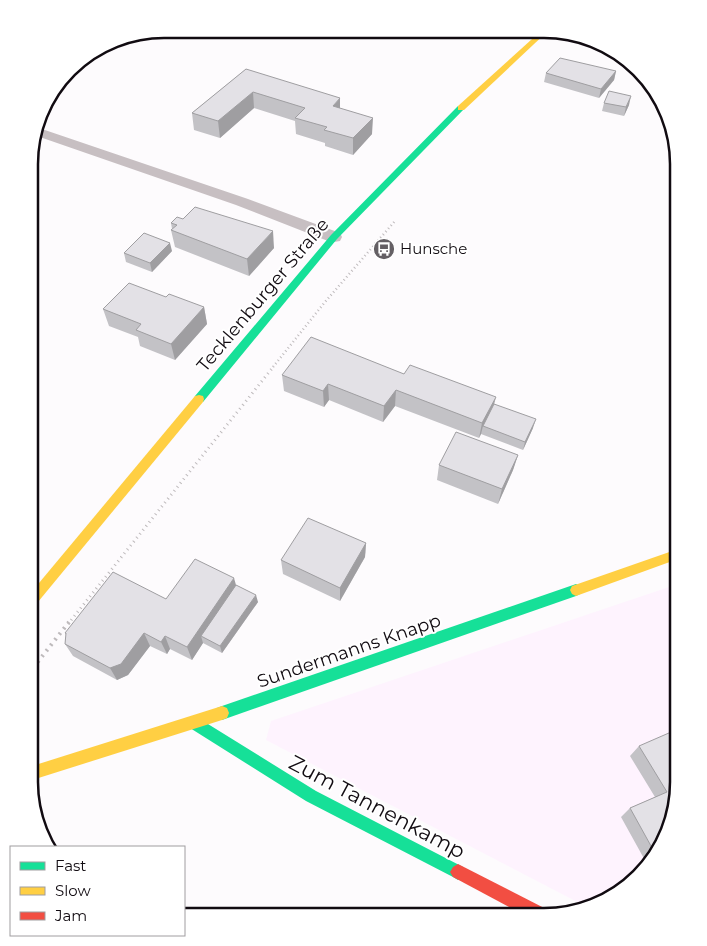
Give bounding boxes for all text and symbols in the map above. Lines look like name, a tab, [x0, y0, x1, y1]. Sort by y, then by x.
street label: Tecklenburger Straße	[192, 214, 334, 376]
bus stop icon: Hunsche	[372, 237, 396, 261]
place label: Hunsche	[400, 239, 467, 258]
street label: Sundermanns Knapp	[254, 609, 444, 693]
street label: Zum Tannenkamp	[285, 750, 470, 864]
legend	[10, 846, 185, 936]
text: Fast	[55, 856, 86, 875]
text: Slow	[55, 881, 91, 900]
text: Jam	[54, 906, 87, 925]

